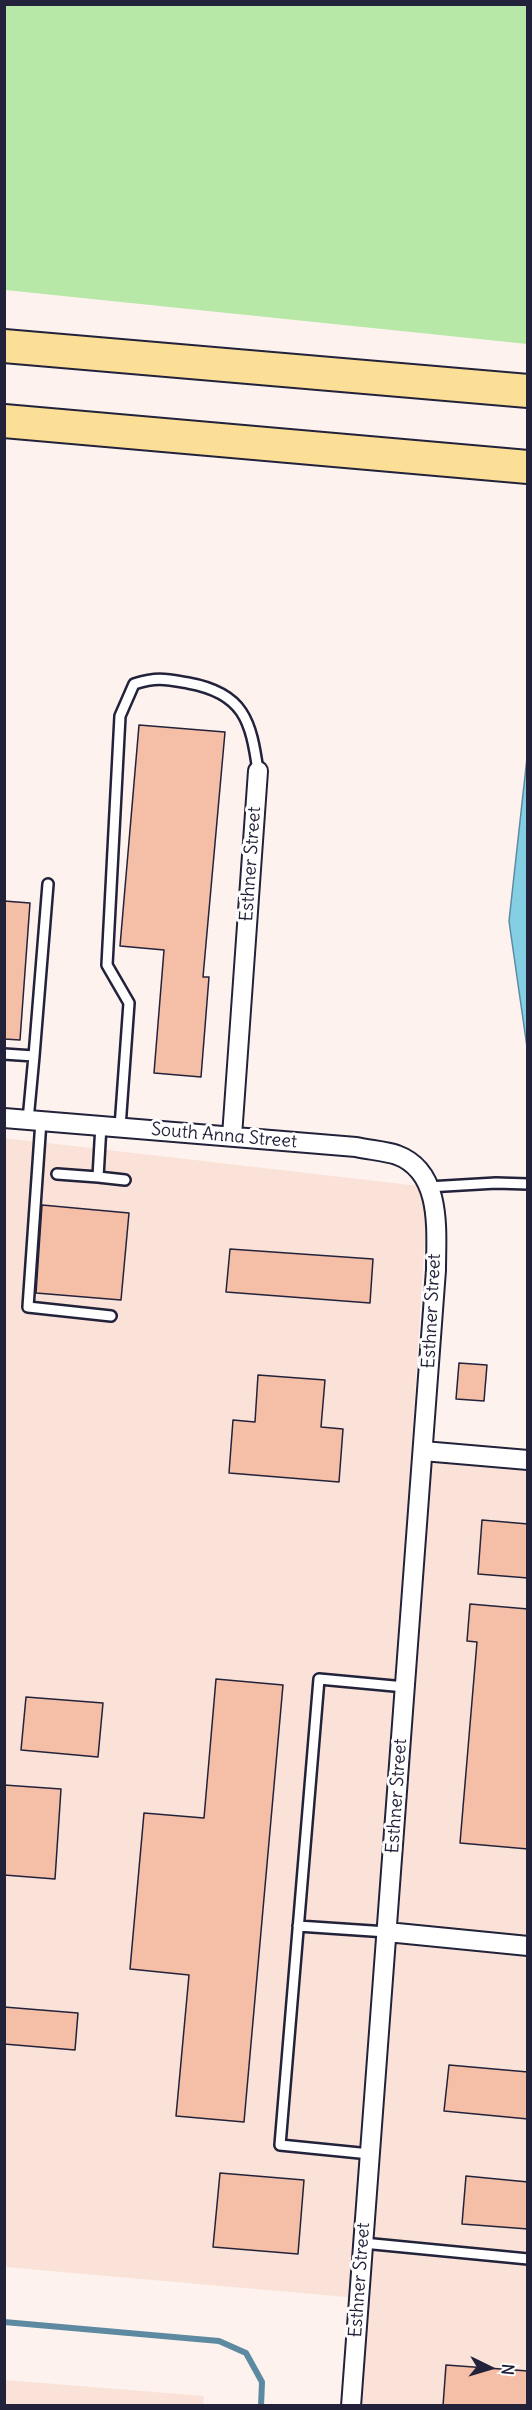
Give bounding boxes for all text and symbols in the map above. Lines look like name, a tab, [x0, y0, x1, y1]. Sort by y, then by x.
street label: Esthner Street	[236, 806, 266, 922]
street label: South Anna Street	[150, 1119, 298, 1153]
street label: Esthner Street	[418, 1253, 446, 1369]
street label: Esthner Street	[382, 1738, 412, 1854]
street label: Esthner Street	[345, 2222, 375, 2338]
north arrow	[460, 2338, 520, 2398]
text: N	[497, 2363, 518, 2376]

